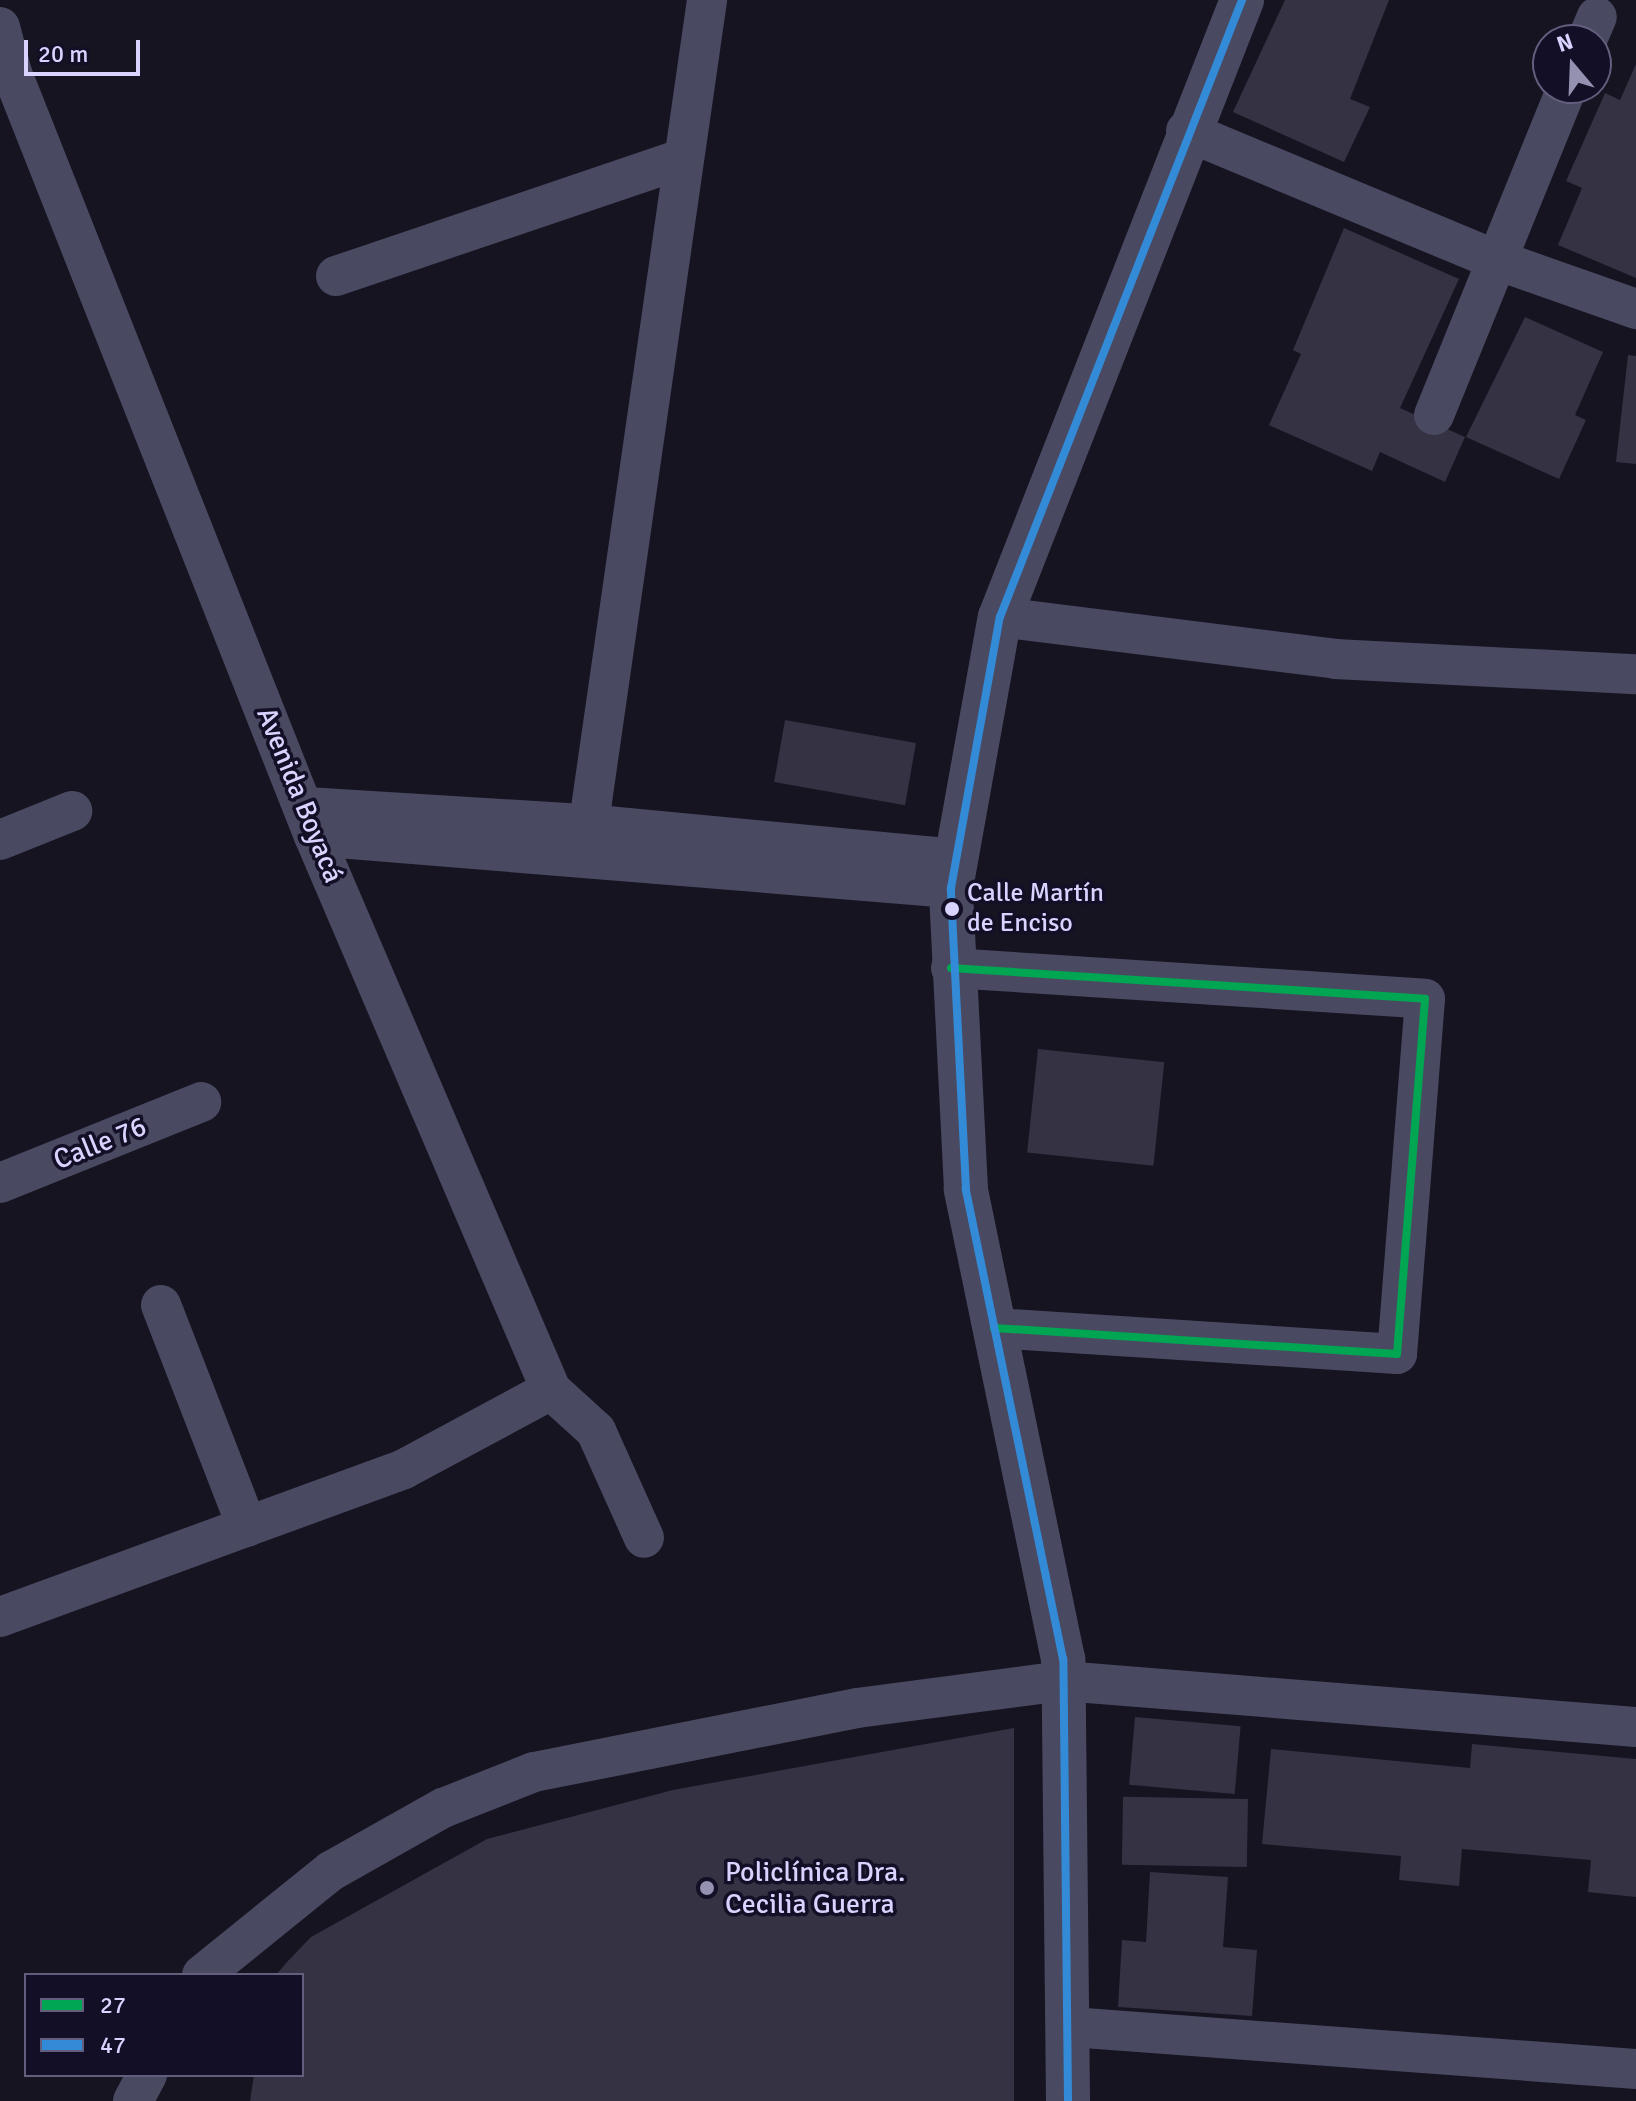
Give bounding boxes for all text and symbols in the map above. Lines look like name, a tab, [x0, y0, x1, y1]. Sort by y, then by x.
scale bar	[28, 24, 144, 74]
north arrow	[1532, 24, 1612, 104]
text: N	[1553, 27, 1576, 58]
text: 20 m	[38, 39, 88, 69]
street label: Avenida Boyacá	[250, 702, 350, 888]
place label: Calle Martín de Enciso	[967, 878, 1104, 940]
marker: Calle Martín de Enciso	[944, 901, 960, 917]
street label: Calle 76	[49, 1109, 151, 1177]
place label: Policlínica Dra. Cecilia Guerra	[725, 1855, 905, 1921]
marker: Policlínica Dra. Cecilia Guerra	[696, 1877, 718, 1899]
legend	[24, 1973, 304, 2077]
text: 27	[100, 1990, 126, 2020]
text: 47	[100, 2030, 126, 2060]

